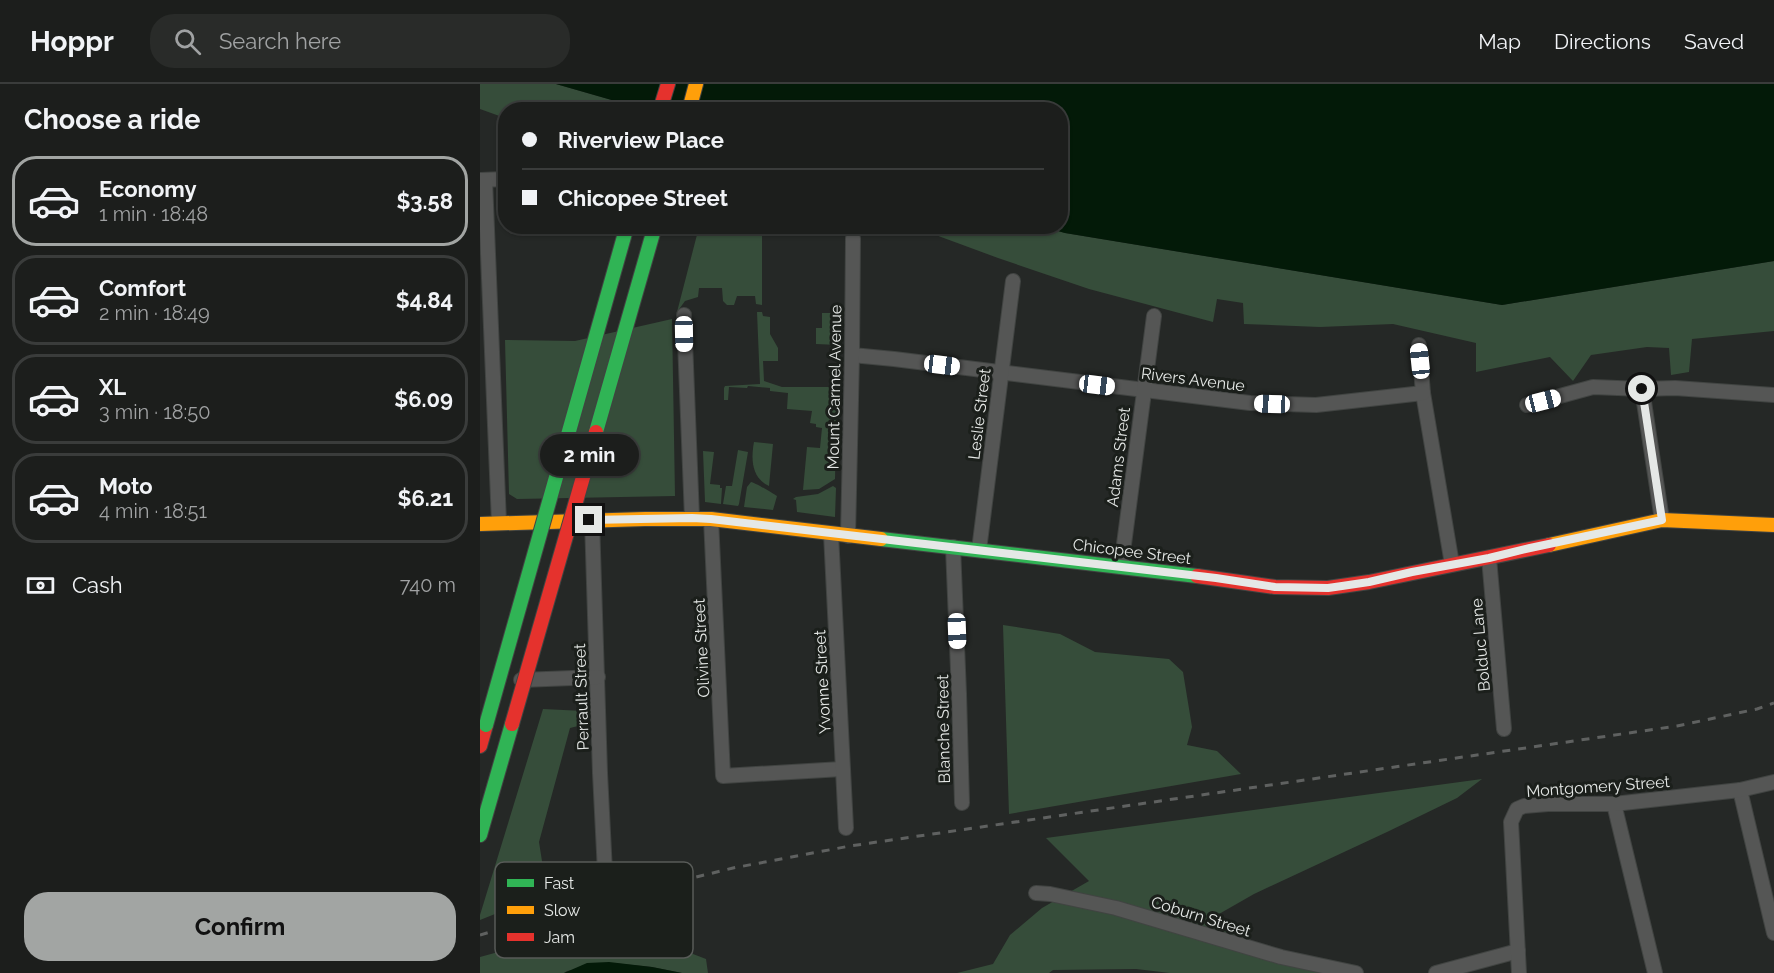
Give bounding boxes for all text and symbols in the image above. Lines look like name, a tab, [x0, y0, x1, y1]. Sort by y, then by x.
search box	[150, 14, 570, 68]
text: Hoppr	[30, 25, 114, 58]
icon: search	[171, 25, 204, 58]
text: Search here	[219, 28, 341, 54]
text: Map	[1478, 29, 1521, 54]
text: Directions	[1554, 29, 1651, 54]
text: Saved	[1684, 29, 1744, 54]
text: Choose a ride	[24, 104, 200, 135]
text: Riverview Place	[558, 127, 724, 153]
icon: car	[27, 174, 81, 228]
text: Economy	[99, 176, 197, 202]
text: Chicopee Street	[558, 185, 728, 211]
text: $3.58	[396, 188, 453, 214]
text: 1 min · 18:48	[99, 202, 208, 226]
icon: car	[27, 273, 81, 327]
text: Comfort	[99, 275, 186, 301]
text: $4.84	[396, 287, 453, 313]
text: 2 min · 18:49	[99, 301, 210, 325]
street label: Mount Carmel Avenue	[824, 305, 845, 469]
car	[675, 316, 693, 352]
car	[1409, 342, 1431, 380]
car	[923, 354, 961, 376]
street label: Rivers Avenue	[1140, 364, 1246, 395]
street label: Leslie Street	[964, 367, 995, 461]
icon: car	[27, 372, 81, 426]
text: XL	[99, 374, 126, 400]
car	[1078, 374, 1116, 396]
route start	[1628, 375, 1655, 402]
text: $6.09	[394, 386, 453, 412]
car	[1523, 388, 1563, 414]
car	[1254, 394, 1290, 414]
text: 3 min · 18:50	[99, 400, 210, 424]
street label: Adams Street	[1103, 406, 1134, 508]
callout: 2 min	[540, 433, 638, 475]
text: 2 min	[564, 443, 615, 467]
icon: car	[27, 471, 81, 525]
text: Moto	[99, 473, 153, 499]
text: $6.21	[397, 485, 453, 511]
text: 4 min · 18:51	[99, 499, 207, 523]
route end	[575, 506, 602, 533]
street label: Chicopee Street	[1072, 535, 1193, 568]
icon: cash	[24, 569, 57, 602]
text: Cash	[72, 572, 123, 598]
text: 740 m	[400, 573, 456, 597]
street label: Olivine Street	[689, 597, 714, 698]
street label: Bolduc Lane	[1467, 597, 1494, 692]
car	[947, 613, 967, 649]
street label: Yvonne Street	[810, 629, 835, 734]
street label: Perrault Street	[570, 643, 593, 751]
street label: Blanche Street	[933, 674, 954, 784]
street label: Montgomery Street	[1526, 772, 1671, 801]
legend	[495, 862, 693, 958]
text: Fast	[544, 874, 575, 893]
button: Confirm	[24, 892, 456, 961]
street label: Coburn Street	[1149, 892, 1254, 941]
text: Slow	[544, 901, 580, 920]
text: Jam	[544, 928, 575, 947]

